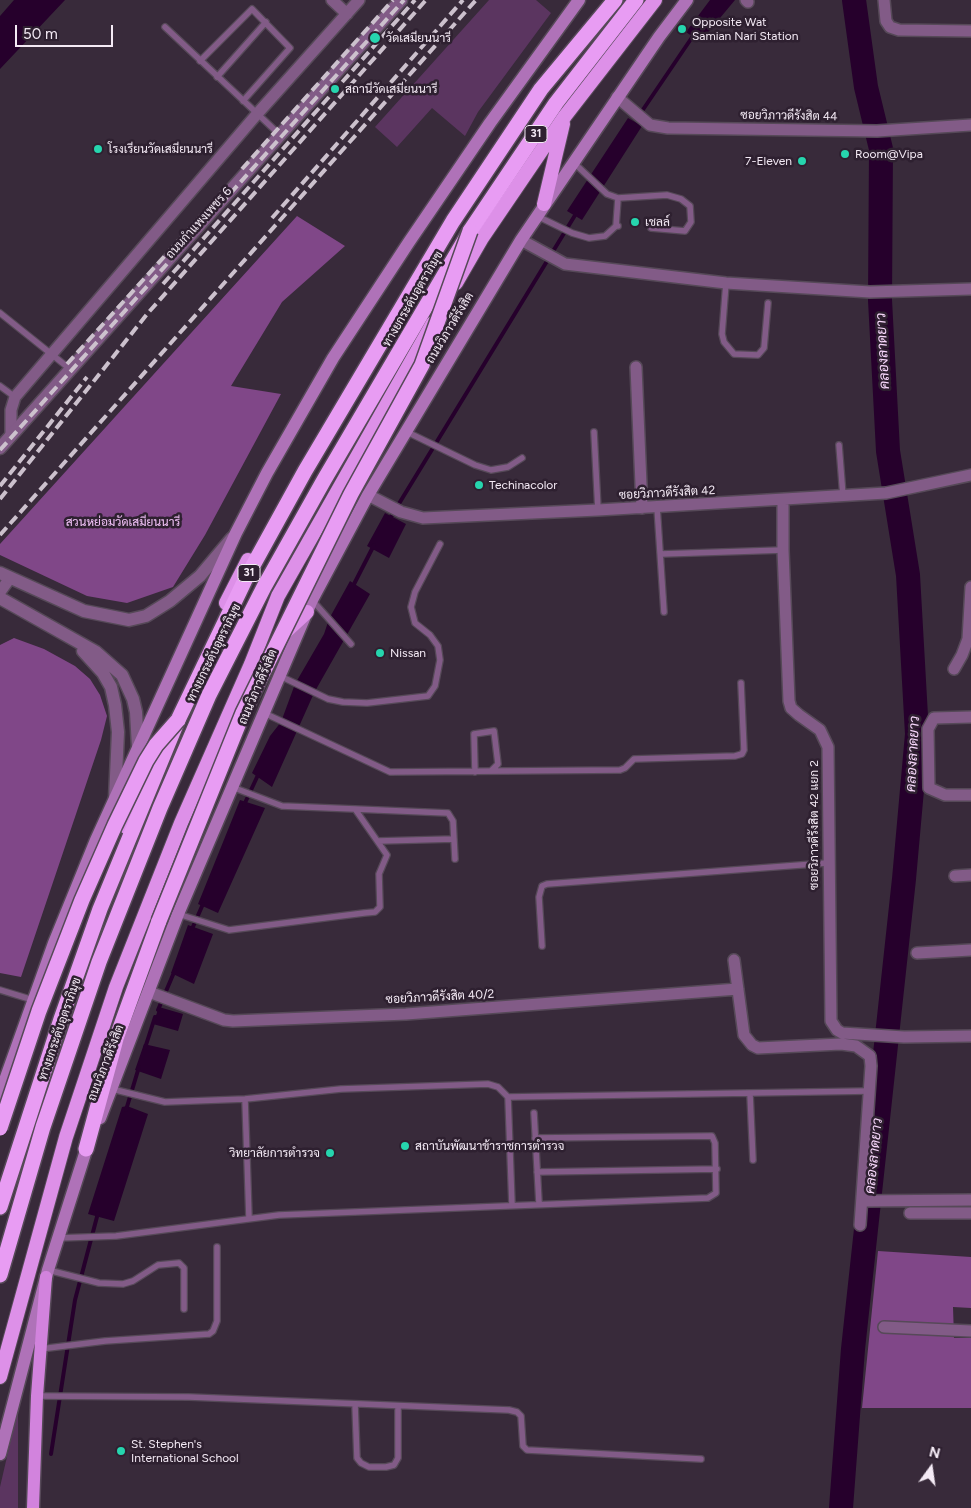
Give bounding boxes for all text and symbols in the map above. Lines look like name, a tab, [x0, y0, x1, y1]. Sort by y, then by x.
scale bar	[18, 15, 115, 47]
place label: Opposite Wat Samian Nari Station	[692, 15, 798, 43]
marker: Opposite Wat Samian Nari Station	[676, 23, 688, 35]
text: 50 m	[23, 25, 58, 43]
marker: วัดเสมียนนารี	[368, 31, 382, 45]
place label: วัดเสมียนนารี	[386, 31, 451, 45]
place label: สถานีวัดเสมียนนารี	[345, 82, 437, 96]
marker: สถานีวัดเสมียนนารี	[329, 83, 341, 95]
street label: ซอยวิภาวดีรังสิต 44	[740, 108, 838, 124]
road number: 31	[525, 126, 547, 142]
place label: โรงเรียนวัดเสมียนนารี	[108, 142, 213, 156]
marker: โรงเรียนวัดเสมียนนารี	[92, 143, 104, 155]
place label: Room@Vipa	[855, 147, 923, 161]
marker: Room@Vipa	[839, 148, 851, 160]
place label: 7-Eleven	[745, 154, 792, 168]
marker: 7-Eleven	[796, 155, 808, 167]
street label: ถนนกำแพงเพชร 6	[163, 184, 235, 262]
place label: เชลล์	[645, 215, 670, 229]
marker: เชลล์	[629, 216, 641, 228]
street label: ทางยกระดับอุตราภิมุข	[380, 249, 446, 349]
street label: ถนนวิภาวดีรังสิต	[423, 290, 477, 366]
water label: คลองลาดยาว	[873, 312, 893, 390]
place label: Techinacolor	[489, 478, 557, 492]
marker: Techinacolor	[473, 479, 485, 491]
street label: ซอยวิภาวดีรังสิต 42	[618, 483, 716, 503]
park label: สวนหย่อมวัดเสมียนนารี	[66, 515, 180, 529]
road number: 31	[238, 564, 260, 582]
street label: ทางยกระดับอุตราภิมุข	[184, 601, 244, 705]
place label: Nissan	[390, 646, 426, 660]
street label: ถนนวิภาวดีรังสิต	[236, 647, 280, 727]
marker: Nissan	[374, 647, 386, 659]
water label: คลองลาดยาว	[903, 715, 923, 793]
street label: ซอยวิภาวดีรังสิต 42 แยก 2	[807, 760, 821, 890]
street label: ทางยกระดับอุตราภิมุข	[36, 976, 84, 1082]
street label: ซอยวิภาวดีรังสิต 40/2	[385, 987, 495, 1007]
street label: ถนนวิภาวดีรังสิต	[85, 1023, 127, 1103]
water label: คลองลาดยาว	[862, 1117, 886, 1195]
place label: สถาบันพัฒนาข้าราชการตำรวจ	[415, 1139, 564, 1153]
marker: สถาบันพัฒนาข้าราชการตำรวจ	[399, 1140, 411, 1152]
place label: วิทยาลัยการตำรวจ	[229, 1146, 320, 1160]
marker: วิทยาลัยการตำรวจ	[324, 1147, 336, 1159]
place label: St. Stephen's International School	[131, 1437, 239, 1465]
north arrow	[906, 1443, 956, 1493]
text: N	[927, 1443, 942, 1463]
marker: St. Stephen's International School	[115, 1445, 127, 1457]

